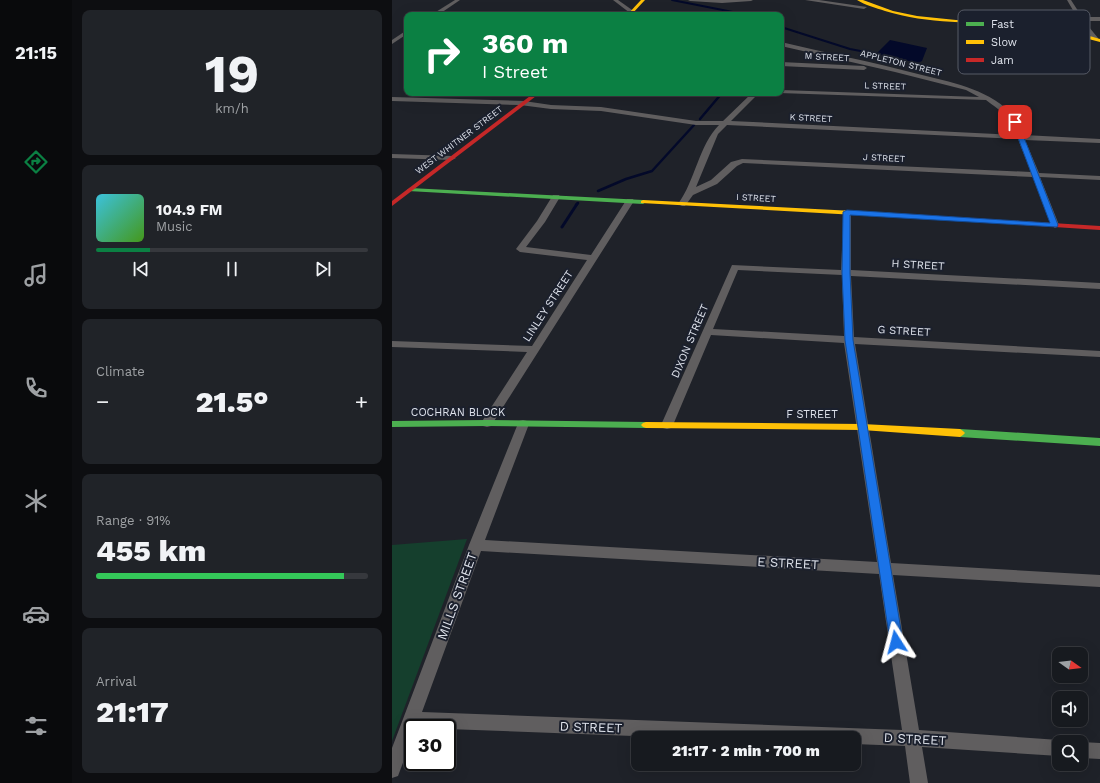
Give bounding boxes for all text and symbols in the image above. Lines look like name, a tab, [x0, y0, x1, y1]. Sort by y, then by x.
legend	[958, 10, 1090, 74]
text: Fast	[991, 18, 1014, 31]
text: 360 m	[482, 27, 568, 60]
icon: right	[416, 28, 468, 80]
text: Slow	[991, 36, 1017, 49]
text: 21:15	[15, 42, 57, 63]
text: 19	[205, 44, 259, 105]
street label: APPLETON STREET	[859, 48, 943, 78]
street label: M STREET	[804, 51, 850, 63]
text: Jam	[991, 54, 1014, 67]
text: I Street	[482, 61, 548, 82]
street label: L STREET	[864, 80, 907, 92]
text: km/h	[215, 101, 249, 116]
street label: WEST WHITNER STREET	[413, 104, 505, 176]
pin	[998, 105, 1032, 139]
icon: arrive	[1004, 111, 1026, 133]
street label: K STREET	[789, 112, 833, 124]
icon: directions	[22, 148, 50, 176]
street label: J STREET	[863, 152, 906, 164]
street label: I STREET	[736, 192, 777, 204]
text: 104.9 FM	[156, 201, 222, 219]
text: Music	[156, 219, 193, 234]
street label: H STREET	[891, 257, 945, 273]
icon: previous	[130, 258, 152, 280]
icon: pause	[221, 258, 243, 280]
icon: next	[312, 258, 334, 280]
icon: music	[22, 261, 50, 289]
street label: LINLEY STREET	[520, 268, 576, 344]
street label: DIXON STREET	[669, 302, 712, 380]
street label: G STREET	[877, 323, 931, 339]
text: Climate	[96, 364, 145, 379]
icon: phone	[22, 374, 50, 402]
text: 21.5°	[195, 384, 269, 419]
text: −	[96, 389, 109, 414]
text: +	[355, 389, 368, 414]
street label: COCHRAN BLOCK	[411, 406, 505, 419]
street label: F STREET	[786, 408, 838, 421]
icon: climate	[22, 487, 50, 515]
text: Range · 91%	[96, 513, 171, 528]
text: 455 km	[96, 533, 206, 568]
street label: MILLS STREET	[434, 550, 480, 642]
street label: E STREET	[757, 554, 819, 572]
icon: car	[22, 600, 50, 628]
position arrow	[875, 621, 917, 663]
north arrow	[1052, 647, 1088, 683]
map controls	[1052, 647, 1088, 771]
text: Arrival	[96, 674, 137, 689]
button: sound	[1052, 691, 1088, 727]
text: 21:17	[96, 694, 169, 729]
icon: filters	[22, 712, 50, 740]
street label: D STREET	[559, 718, 623, 736]
speed limit sign: 30	[404, 719, 456, 771]
street label: D STREET	[883, 730, 947, 748]
button: search	[1052, 735, 1088, 771]
text: 21:17 · 2 min · 700 m	[672, 742, 820, 760]

